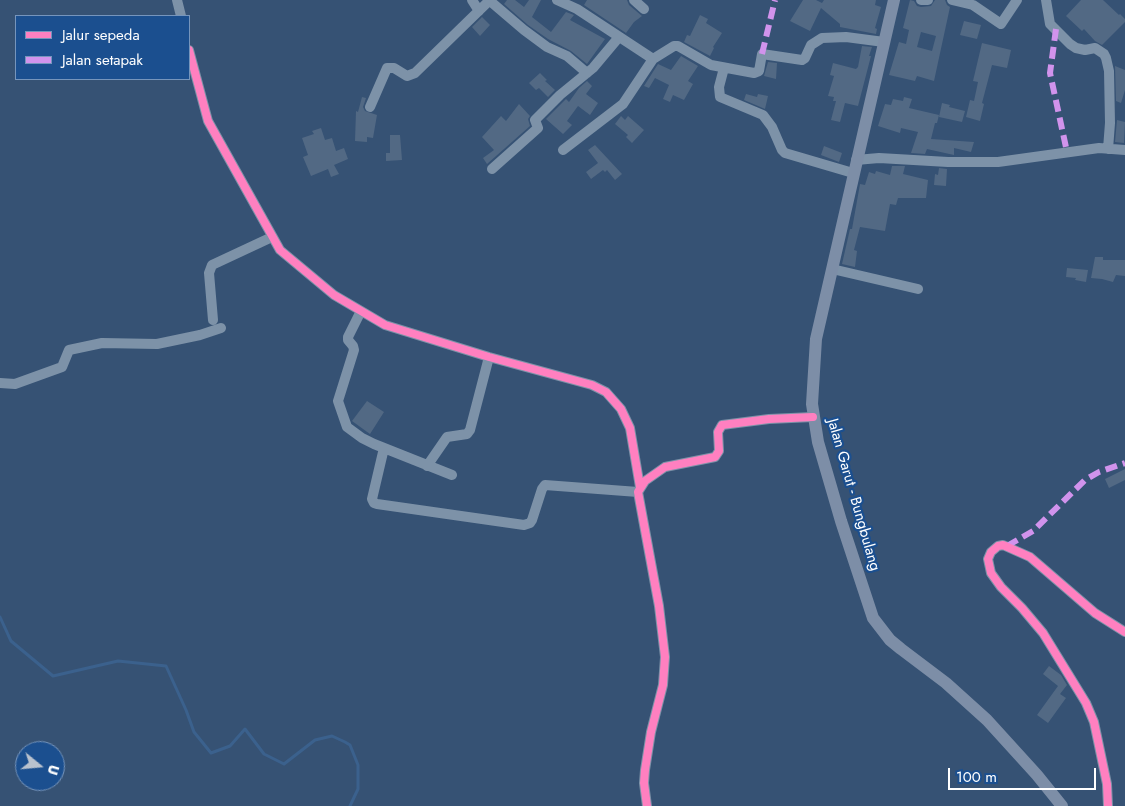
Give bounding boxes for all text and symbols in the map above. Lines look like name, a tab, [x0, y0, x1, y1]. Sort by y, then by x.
legend	[15, 15, 190, 80]
text: Jalur sepeda	[62, 24, 140, 46]
text: Jalan setapak	[62, 49, 143, 71]
street label: Jalan Garut - Bungbulang	[823, 417, 883, 573]
north arrow	[15, 741, 65, 791]
scale bar	[950, 758, 1098, 790]
text: U	[42, 762, 64, 778]
text: 100 m	[956, 766, 997, 788]

